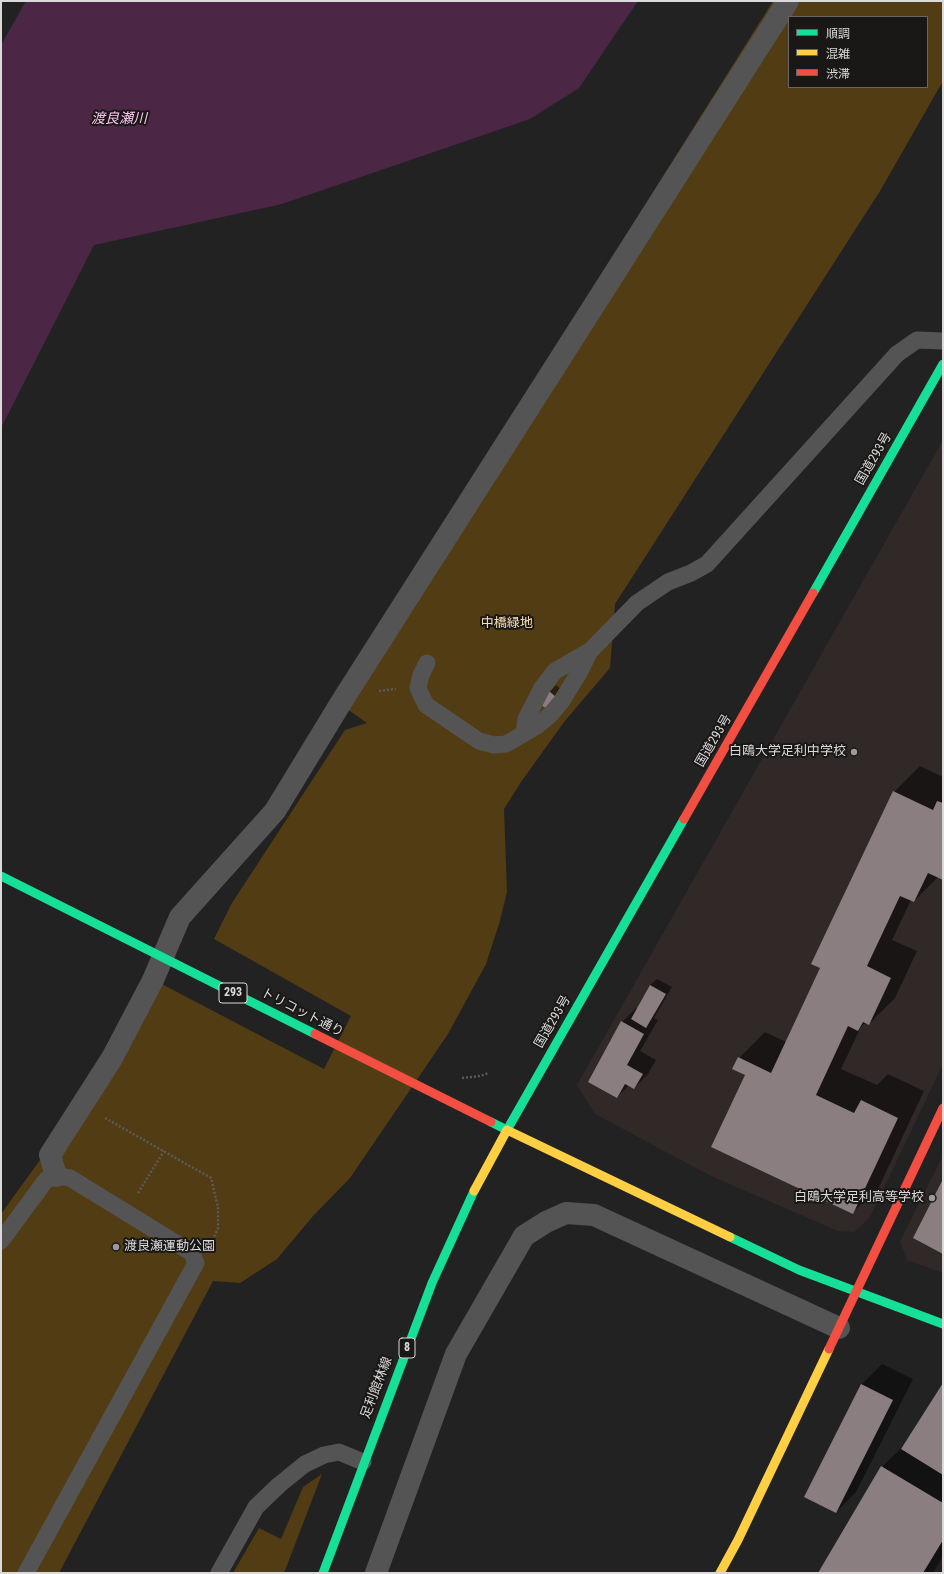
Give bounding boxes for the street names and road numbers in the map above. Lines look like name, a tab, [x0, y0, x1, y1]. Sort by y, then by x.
street label: 国道293号	[853, 430, 895, 488]
street label: 国道293号	[693, 712, 735, 770]
road number: 293	[219, 983, 247, 1003]
street label: トリコット通り	[258, 985, 346, 1041]
street label: 国道293号	[532, 993, 574, 1051]
road number: 8	[399, 1338, 415, 1358]
street label: 足利館林線	[358, 1355, 396, 1421]

